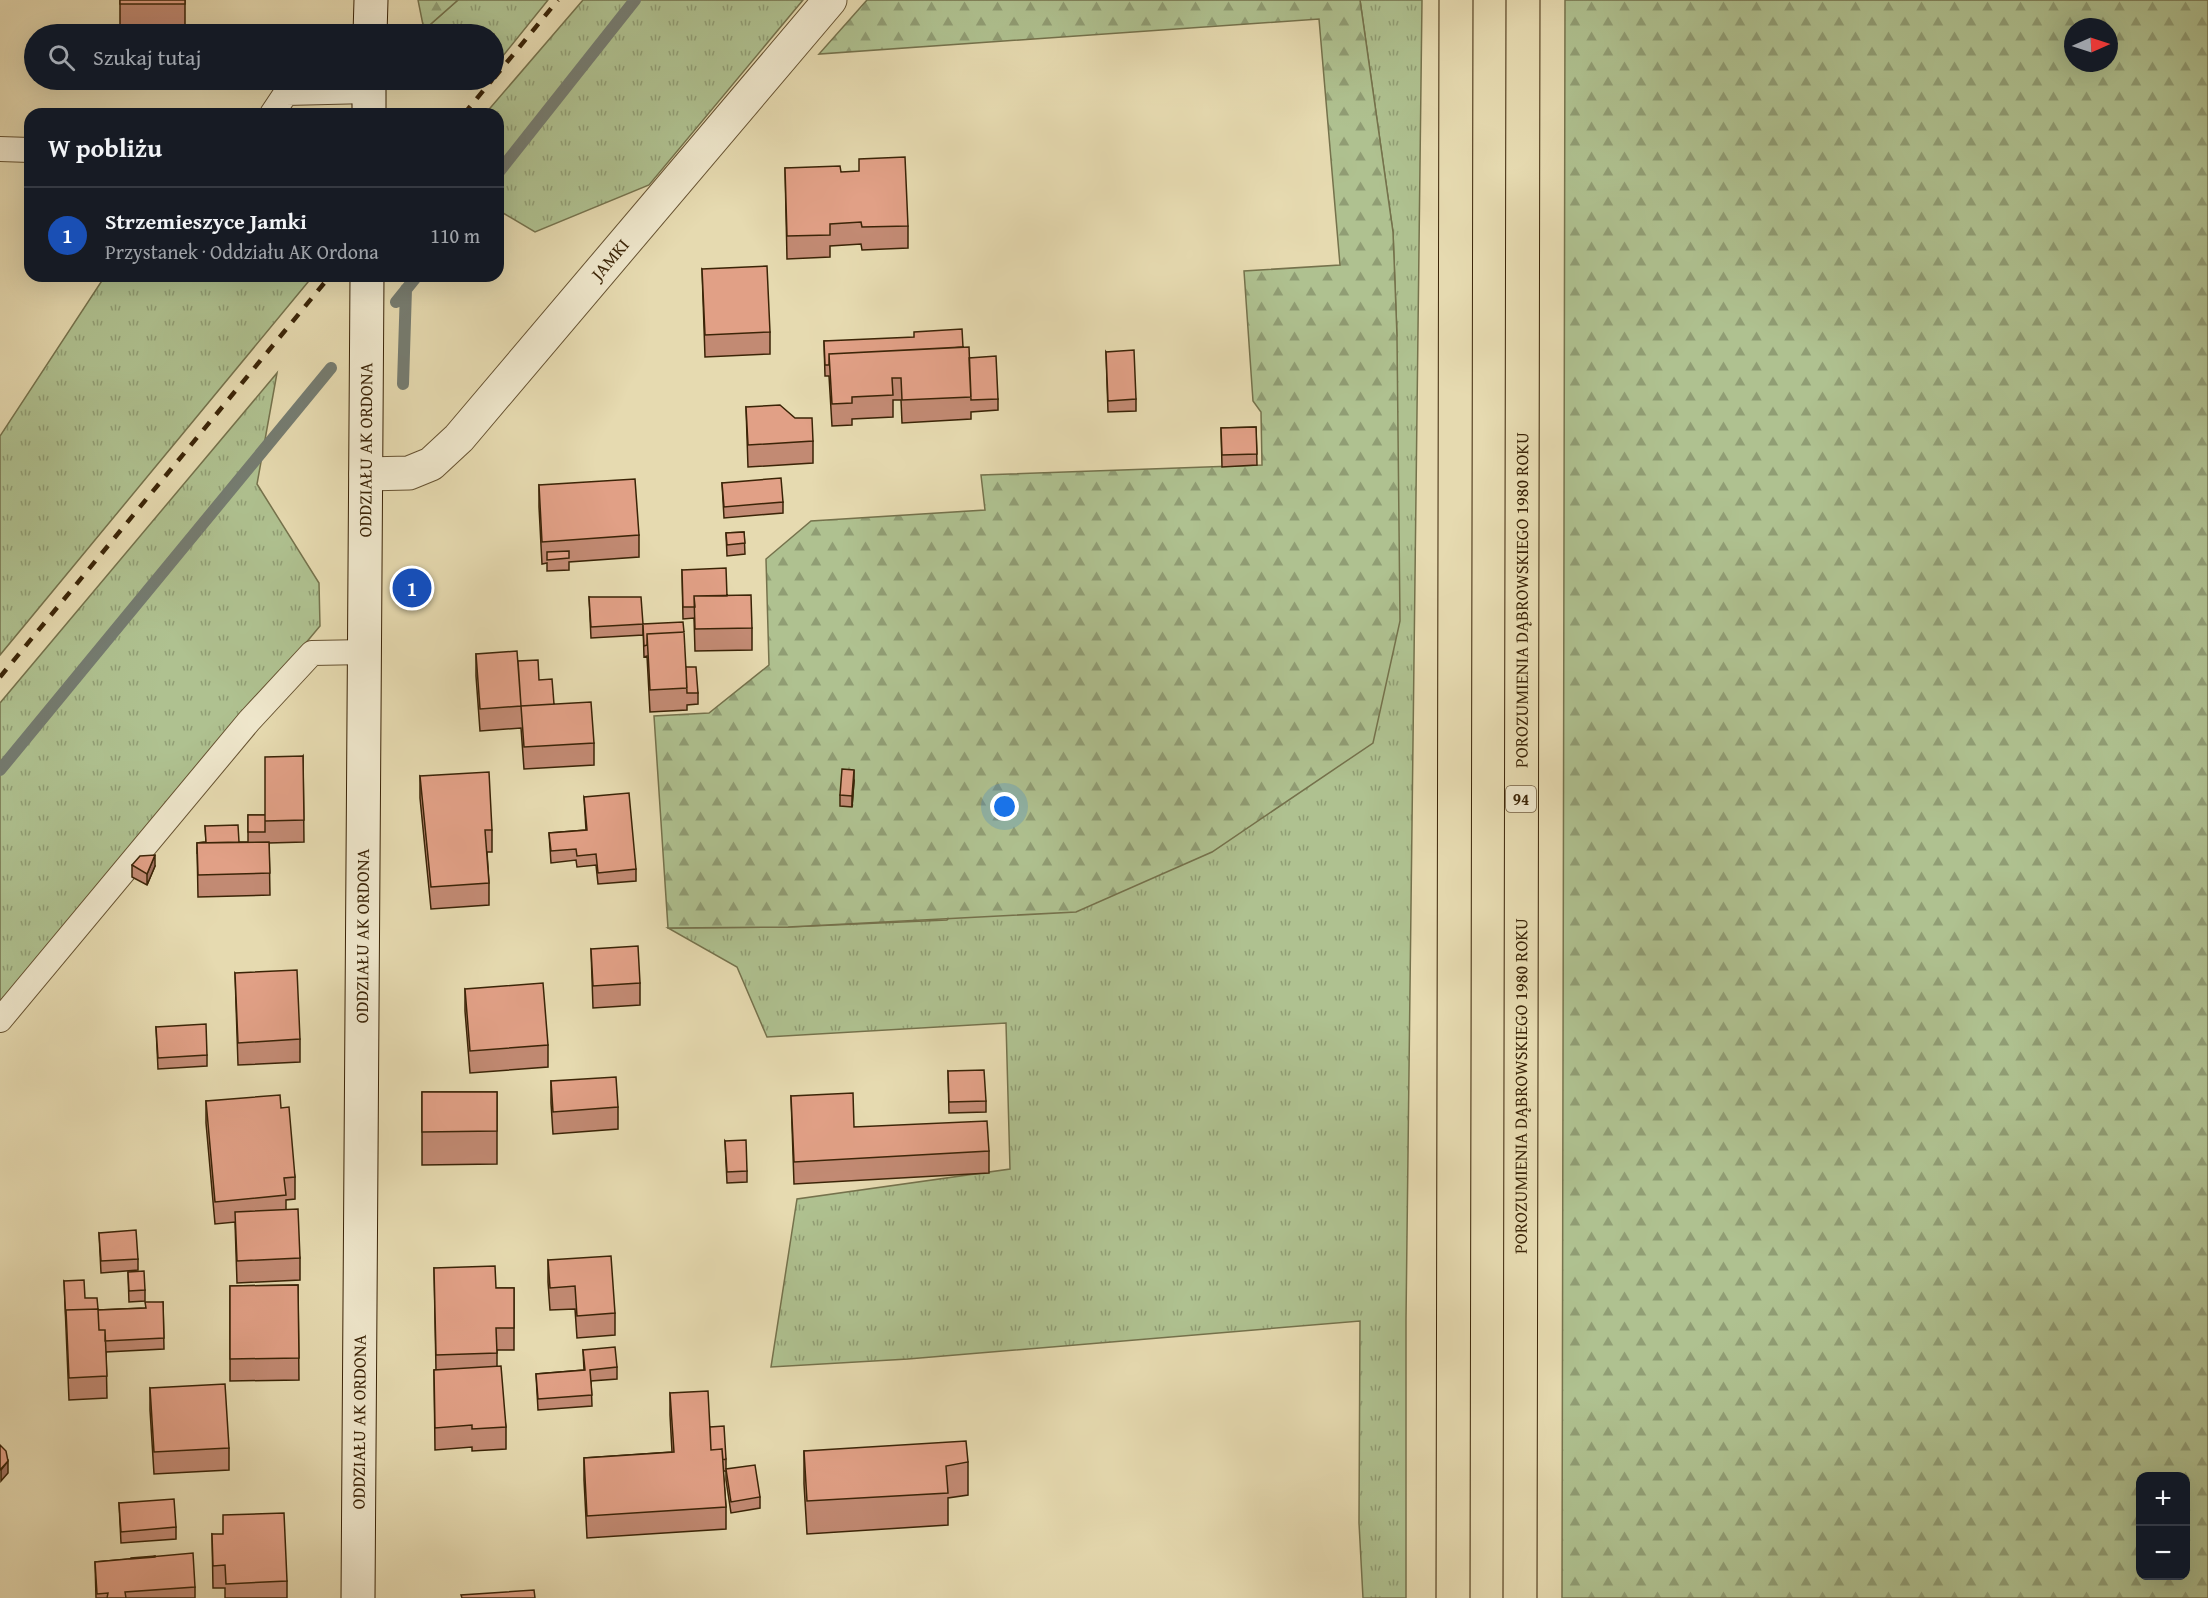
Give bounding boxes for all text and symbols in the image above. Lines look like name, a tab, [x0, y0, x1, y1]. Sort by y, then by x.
north arrow	[2064, 18, 2118, 72]
search box	[24, 24, 504, 90]
icon: search	[45, 41, 78, 74]
text: Szukaj tutaj	[93, 41, 201, 73]
text: W pobliżu	[48, 128, 162, 167]
text: Strzemieszyce Jamki	[105, 205, 307, 237]
text: 1	[62, 221, 73, 250]
text: 110 m	[430, 221, 480, 250]
street label: JAMKI	[583, 232, 636, 288]
text: Przystanek · Oddziału AK Ordona	[105, 237, 379, 266]
street label: ODDZIAŁU AK ORDONA	[351, 362, 379, 538]
street label: POROZUMIENIA DĄBROWSKIEGO 1980 ROKU	[1508, 432, 1535, 768]
pin: 1	[392, 566, 432, 610]
road number: 94	[1506, 786, 1536, 812]
your location	[990, 792, 1019, 821]
street label: ODDZIAŁU AK ORDONA	[348, 848, 376, 1024]
street label: POROZUMIENIA DĄBROWSKIEGO 1980 ROKU	[1507, 918, 1534, 1254]
street label: ODDZIAŁU AK ORDONA	[345, 1334, 373, 1510]
map controls	[2136, 1472, 2190, 1580]
button: +	[2136, 1472, 2190, 1526]
button: −	[2136, 1526, 2190, 1580]

